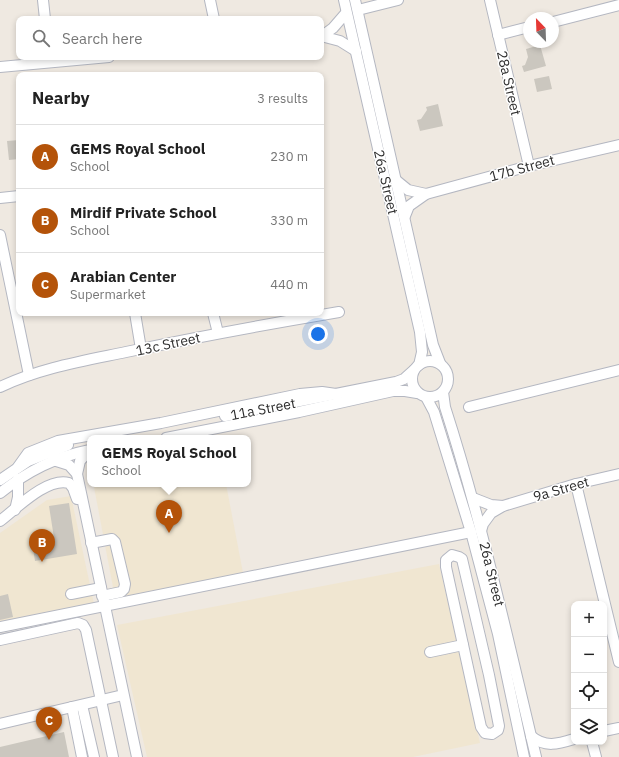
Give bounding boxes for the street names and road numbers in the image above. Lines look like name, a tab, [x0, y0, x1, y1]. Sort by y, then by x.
street label: 28a Street	[493, 49, 525, 117]
street label: 26a Street	[370, 148, 402, 216]
street label: 17b Street	[487, 151, 557, 185]
street label: 13c Street	[134, 328, 202, 360]
street label: 11a Street	[229, 394, 297, 424]
street label: 9a Street	[531, 472, 591, 506]
street label: 26a Street	[475, 540, 509, 608]

